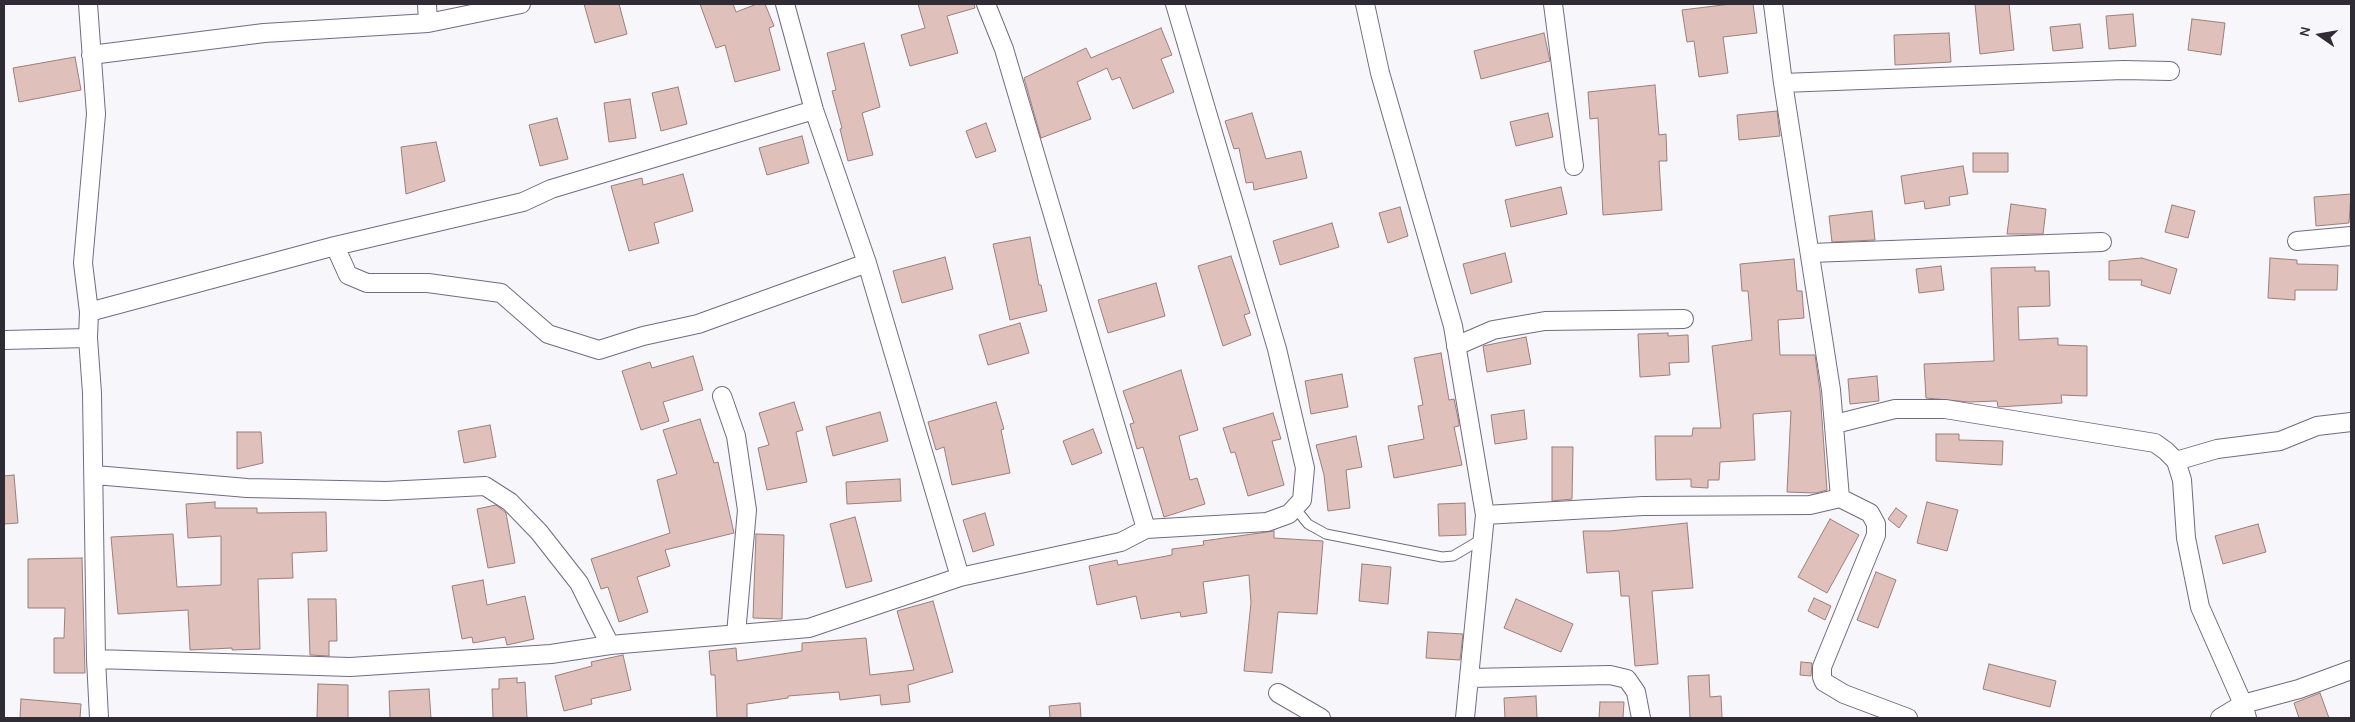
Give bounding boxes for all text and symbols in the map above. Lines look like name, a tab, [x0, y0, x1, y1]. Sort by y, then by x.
north arrow	[2295, 10, 2345, 60]
text: N	[2295, 25, 2314, 38]

